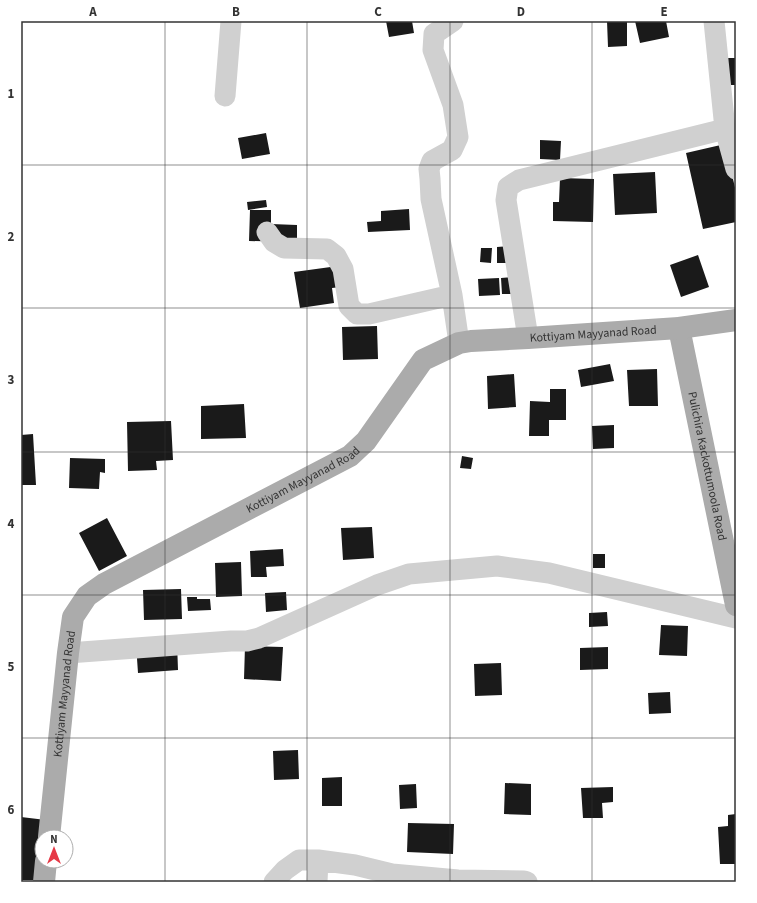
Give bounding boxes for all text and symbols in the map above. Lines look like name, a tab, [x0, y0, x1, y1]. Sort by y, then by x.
text: A	[88, 3, 97, 21]
text: B	[232, 3, 240, 21]
text: C	[374, 3, 382, 21]
text: D	[517, 3, 525, 21]
text: E	[660, 3, 668, 21]
text: 1	[8, 85, 15, 103]
text: 2	[8, 228, 15, 246]
street label: Kottiyam Mayyanad Road	[529, 321, 657, 346]
text: 3	[8, 371, 15, 389]
street label: Pulichira Kackottumoola Road	[684, 390, 731, 542]
street label: Kottiyam Mayyanad Road	[243, 442, 364, 517]
text: 4	[8, 515, 15, 533]
street label: Kottiyam Mayyanad Road	[49, 629, 80, 758]
text: 5	[8, 658, 15, 676]
text: 6	[8, 801, 15, 819]
north arrow	[34, 829, 74, 869]
text: N	[50, 832, 58, 847]

